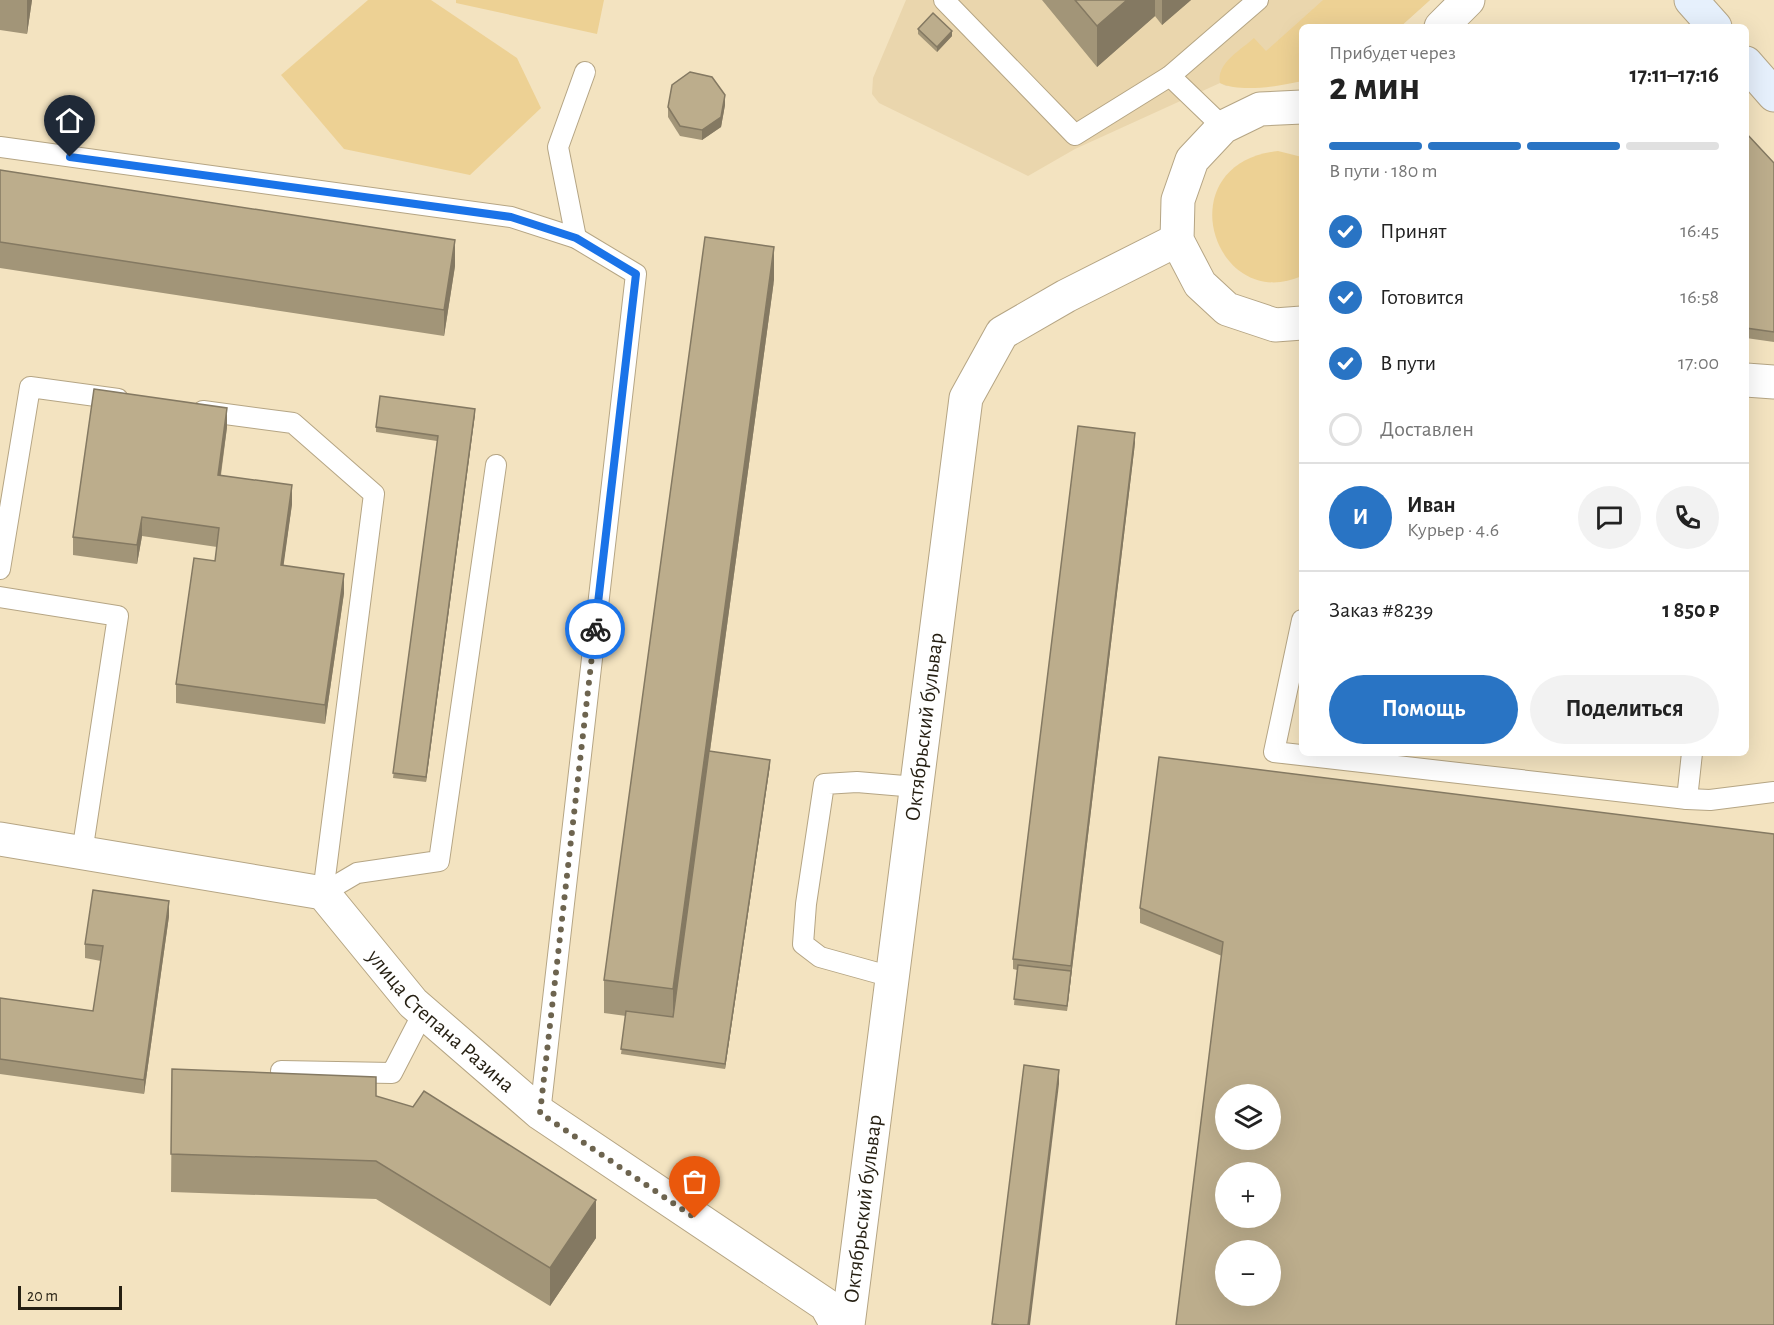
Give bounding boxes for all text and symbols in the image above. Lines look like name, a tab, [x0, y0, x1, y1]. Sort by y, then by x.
text: Прибудет через	[1329, 43, 1456, 63]
text: 17:11–17:16	[1630, 64, 1719, 86]
text: 2 мин	[1329, 68, 1420, 107]
pin	[44, 95, 95, 157]
icon: home	[53, 104, 86, 137]
text: В пути · 180 m	[1329, 161, 1438, 181]
icon: check	[1329, 215, 1362, 248]
text: Принят	[1380, 220, 1446, 242]
text: 16:45	[1680, 221, 1719, 241]
icon: check	[1329, 281, 1362, 314]
text: Готовится	[1380, 286, 1464, 308]
text: 16:58	[1680, 287, 1719, 307]
icon: check	[1329, 347, 1362, 380]
text: В пути	[1380, 352, 1436, 374]
text: 17:00	[1678, 353, 1719, 373]
text: Доставлен	[1380, 418, 1474, 440]
button: chat	[1578, 486, 1641, 549]
button: phone	[1656, 486, 1719, 549]
text: Иван	[1407, 494, 1456, 516]
text: И	[1353, 506, 1368, 528]
text: Курьер · 4.6	[1407, 520, 1499, 540]
courier	[565, 599, 625, 659]
text: Заказ #8239	[1329, 599, 1433, 621]
text: 1 850 ₽	[1662, 599, 1719, 621]
icon: bike	[579, 613, 612, 646]
street label: Октябрьский бульвар	[901, 631, 947, 822]
button: Помощь	[1329, 675, 1518, 744]
button: Поделиться	[1530, 675, 1719, 744]
street label: улица Степана Разина	[362, 945, 519, 1097]
map controls	[1215, 1084, 1281, 1306]
button: layers	[1215, 1084, 1281, 1150]
street label: Октябрьский бульвар	[840, 1113, 886, 1304]
pin	[669, 1156, 720, 1218]
button: +	[1215, 1162, 1281, 1228]
icon: bag	[678, 1165, 711, 1198]
button: −	[1215, 1240, 1281, 1306]
scale bar	[18, 1283, 122, 1310]
text: 20 m	[27, 1288, 58, 1304]

